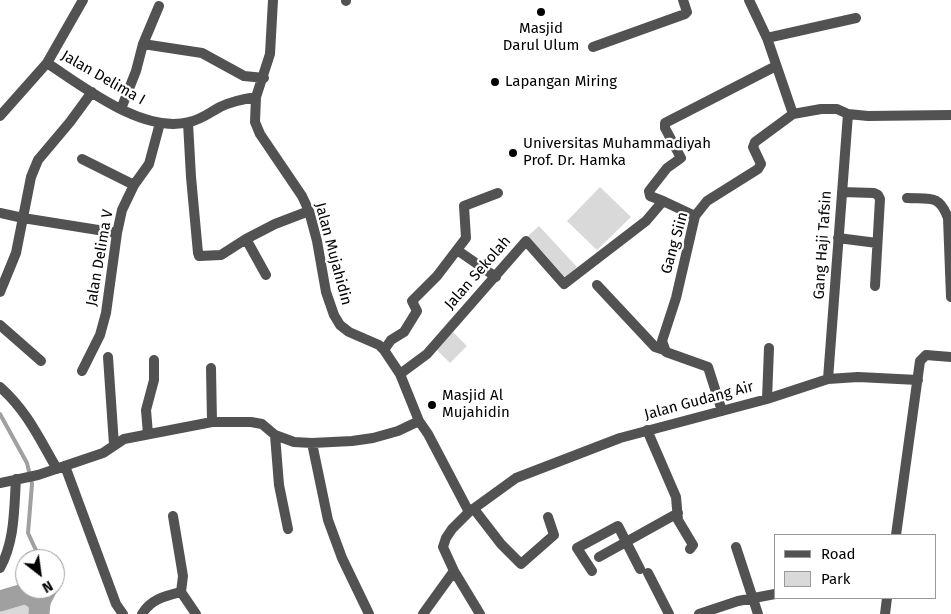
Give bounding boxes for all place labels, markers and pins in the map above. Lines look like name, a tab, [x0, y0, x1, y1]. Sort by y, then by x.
marker: Masjid Darul Ulum	[535, 6, 547, 18]
place label: Masjid Darul Ulum	[503, 20, 579, 55]
place label: Lapangan Miring	[505, 73, 617, 91]
marker: Lapangan Miring	[489, 76, 501, 88]
place label: Universitas Muhammadiyah Prof. Dr. Hamka	[523, 135, 711, 170]
marker: Universitas Muhammadiyah Prof. Dr. Hamka	[507, 147, 519, 159]
place label: Masjid Al Mujahidin	[442, 387, 510, 422]
marker: Masjid Al Mujahidin	[426, 399, 438, 411]

